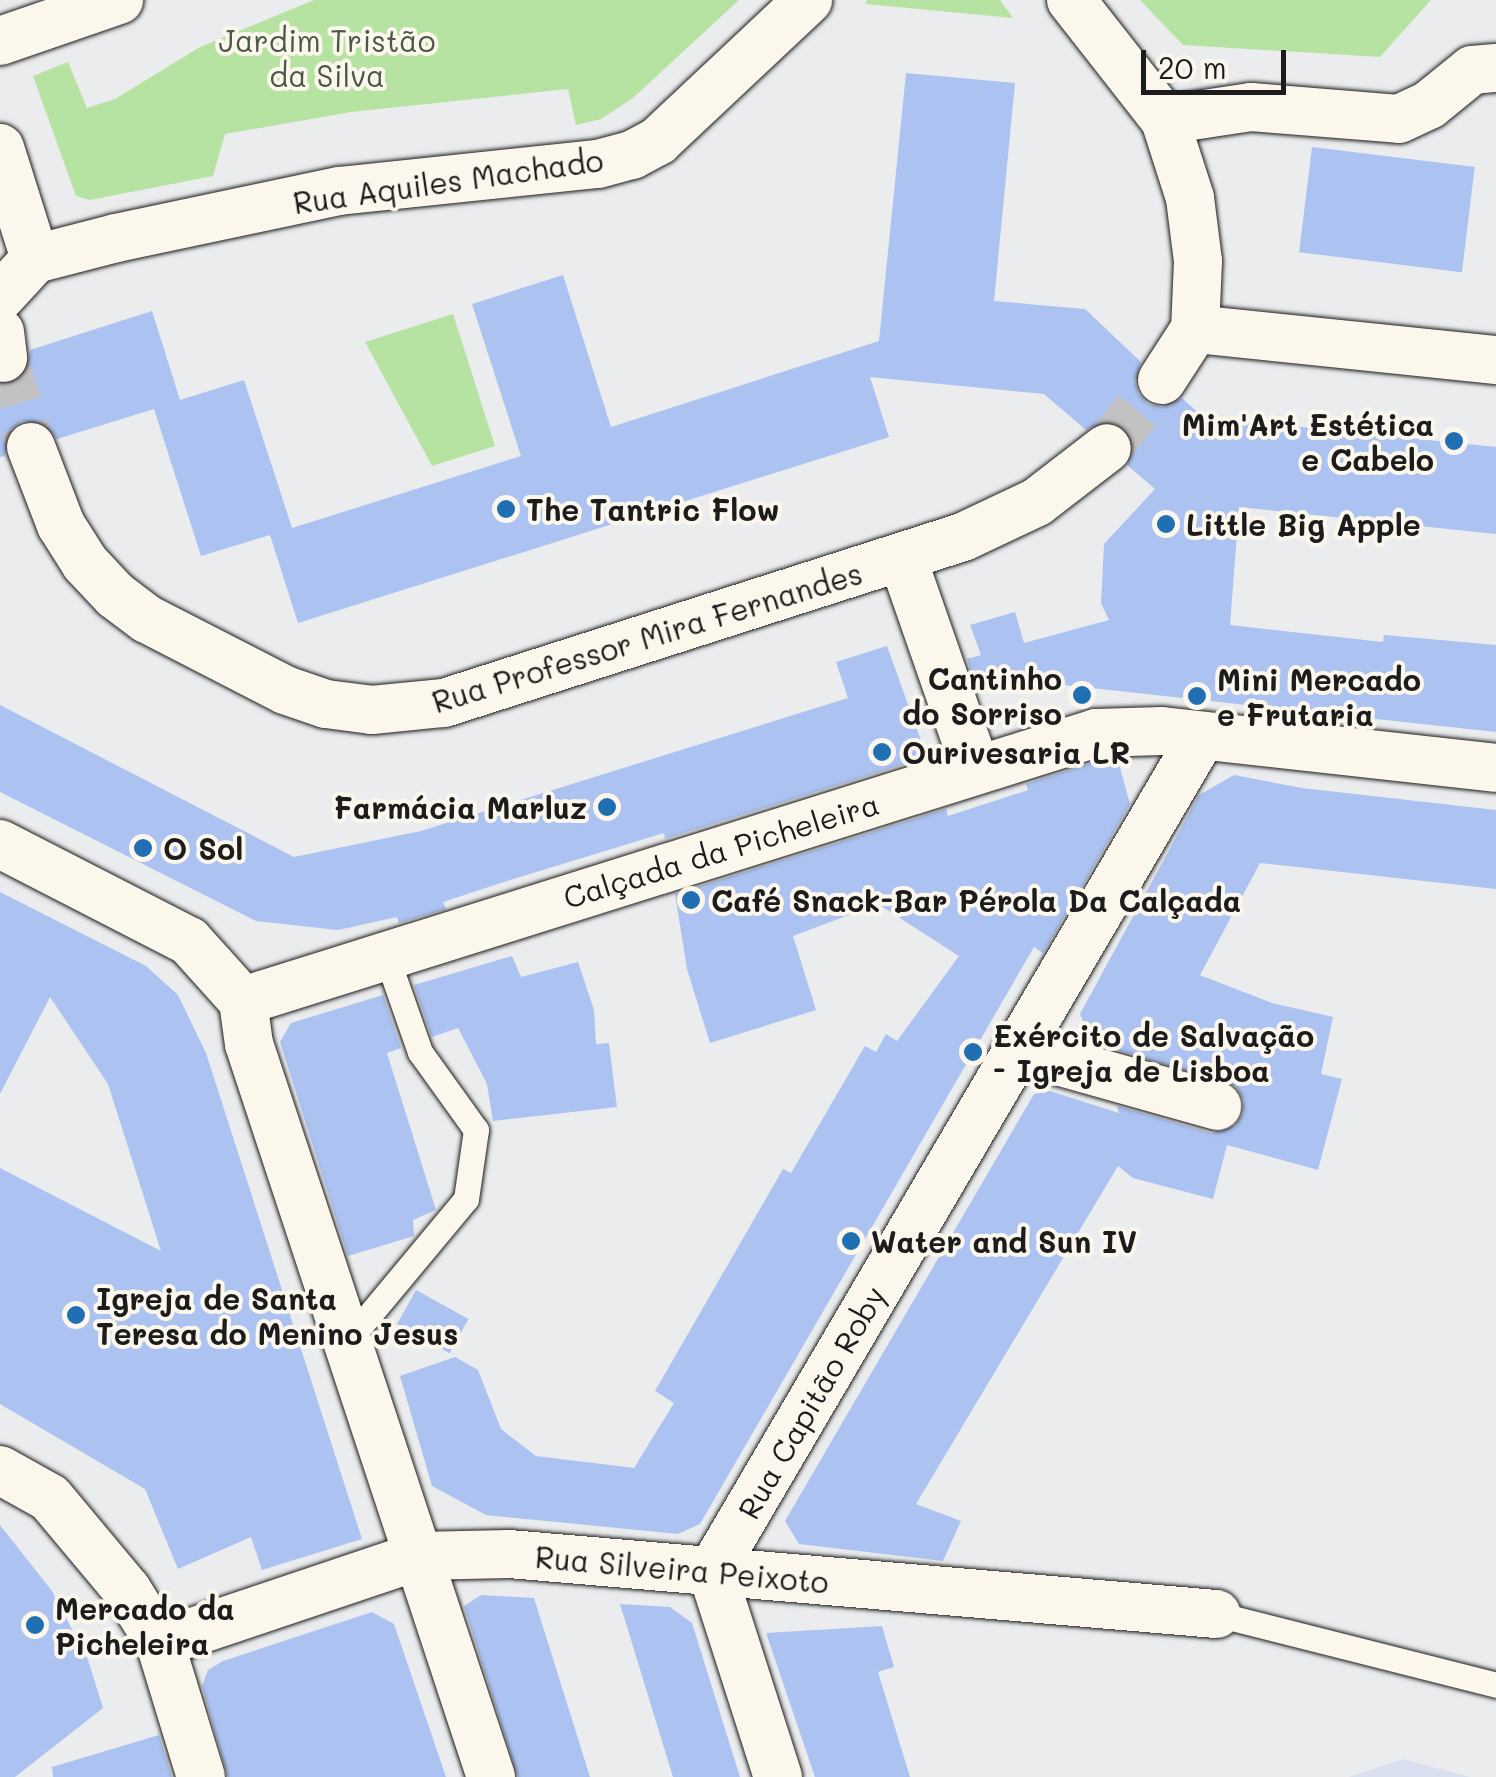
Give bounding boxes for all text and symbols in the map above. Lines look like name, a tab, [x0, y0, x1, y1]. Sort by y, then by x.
park label: Jardim Tristão da Silva	[218, 22, 436, 92]
scale bar	[1146, 30, 1291, 92]
text: 20 m	[1158, 47, 1227, 87]
street label: Rua Aquiles Machado	[291, 141, 605, 221]
place label: Mim'Art Estética e Cabelo	[1182, 406, 1434, 476]
marker: Mim'Art Estética e Cabelo	[1443, 430, 1465, 452]
place label: The Tantric Flow	[526, 491, 780, 527]
marker: The Tantric Flow	[495, 498, 517, 520]
place label: Little Big Apple	[1186, 506, 1421, 542]
marker: Little Big Apple	[1155, 513, 1177, 535]
street label: Rua Professor Mira Fernandes	[428, 554, 866, 720]
place label: Cantinho do Sorriso	[902, 660, 1062, 730]
place label: Mini Mercado e Frutaria	[1217, 661, 1421, 732]
marker: Cantinho do Sorriso	[1071, 684, 1093, 706]
marker: Mini Mercado e Frutaria	[1186, 685, 1208, 707]
place label: Ourivesaria LR	[902, 734, 1130, 770]
marker: Ourivesaria LR	[871, 741, 893, 763]
street label: Calçada da Picheleira	[559, 785, 883, 915]
place label: Farmácia Marluz	[334, 789, 587, 825]
marker: Farmácia Marluz	[596, 796, 618, 818]
place label: O Sol	[163, 830, 243, 866]
marker: O Sol	[132, 837, 154, 859]
place label: Café Snack-Bar Pérola Da Calçada	[711, 882, 1241, 918]
marker: Café Snack-Bar Pérola Da Calçada	[680, 889, 702, 911]
place label: Exército de Salvação - Igreja de Lisboa	[993, 1017, 1314, 1088]
marker: Exército de Salvação - Igreja de Lisboa	[962, 1041, 984, 1063]
place label: Water and Sun IV	[871, 1223, 1137, 1259]
marker: Water and Sun IV	[840, 1230, 862, 1252]
street label: Rua Capitão Roby	[730, 1279, 892, 1525]
place label: Igreja de Santa Teresa do Menino Jesus	[96, 1280, 458, 1350]
marker: Igreja de Santa Teresa do Menino Jesus	[65, 1304, 87, 1326]
street label: Rua Silveira Peixoto	[534, 1538, 830, 1600]
place label: Mercado da Picheleira	[55, 1590, 235, 1660]
marker: Mercado da Picheleira	[24, 1614, 46, 1636]

